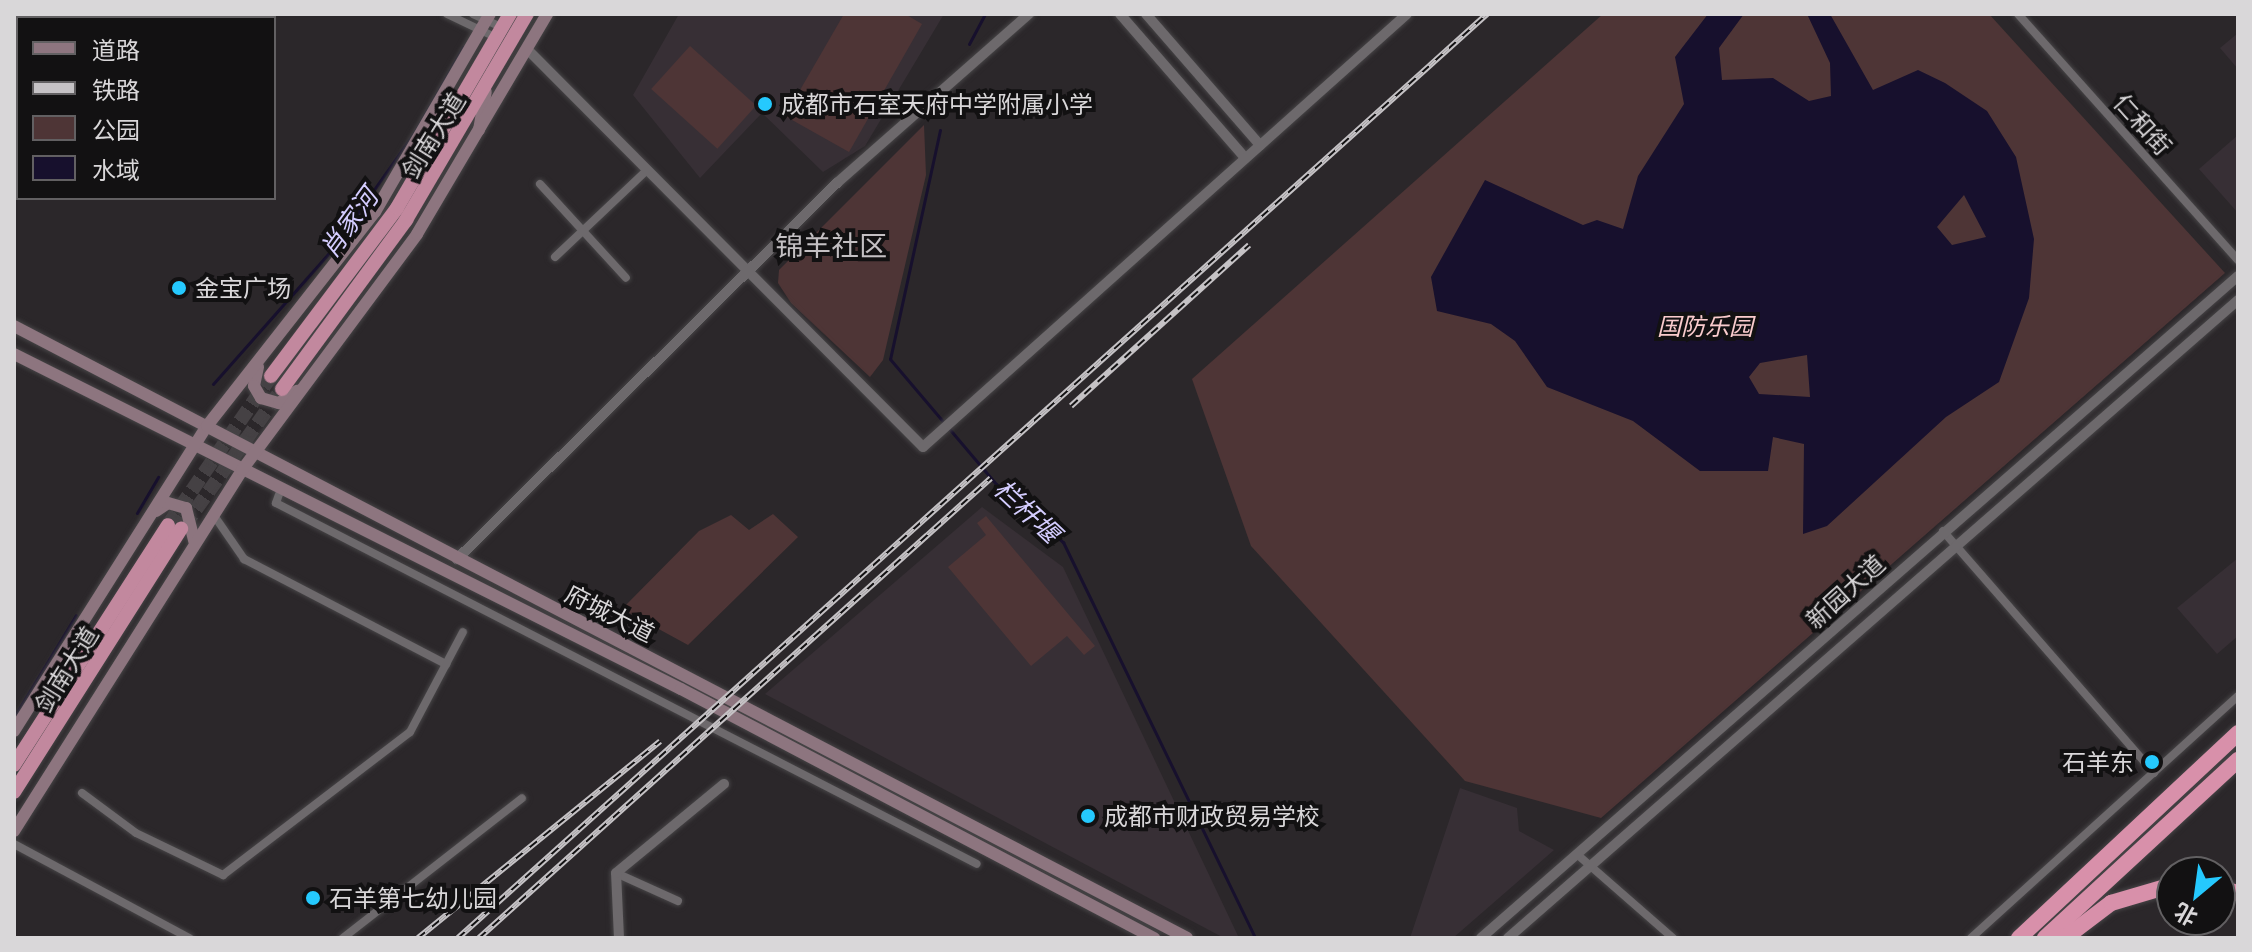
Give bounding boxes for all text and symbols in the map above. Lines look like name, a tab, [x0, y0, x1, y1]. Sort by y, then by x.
legend	[16, 16, 276, 200]
text: 道路	[92, 33, 140, 66]
text: 铁路	[92, 73, 140, 106]
street label: 剑南大道	[395, 87, 471, 183]
street label: 仁和街	[2108, 88, 2178, 160]
place label: 成都市石室天府中学附属小学	[781, 90, 1093, 118]
marker: 成都市石室天府中学附属小学	[756, 95, 774, 113]
text: 公园	[92, 113, 140, 146]
text: 水域	[92, 153, 140, 186]
water label: 肖家河	[313, 182, 385, 264]
district label: 锦羊社区	[775, 228, 887, 262]
place label: 金宝广场	[195, 274, 291, 302]
marker: 金宝广场	[170, 279, 188, 297]
park label: 国防乐园	[1657, 312, 1753, 340]
water label: 栏杆堰	[988, 473, 1066, 549]
street label: 新园大道	[1800, 548, 1890, 634]
street label: 府城大道	[561, 578, 659, 648]
street label: 剑南大道	[28, 621, 104, 717]
place label: 石羊东	[2062, 748, 2134, 776]
marker: 石羊东	[2141, 751, 2163, 773]
place label: 成都市财政贸易学校	[1104, 802, 1320, 830]
marker: 成都市财政贸易学校	[1079, 807, 1097, 825]
north arrow	[2156, 856, 2236, 936]
place label: 石羊第七幼儿园	[329, 884, 497, 912]
marker: 石羊第七幼儿园	[304, 889, 322, 907]
text: 北	[2168, 897, 2202, 934]

